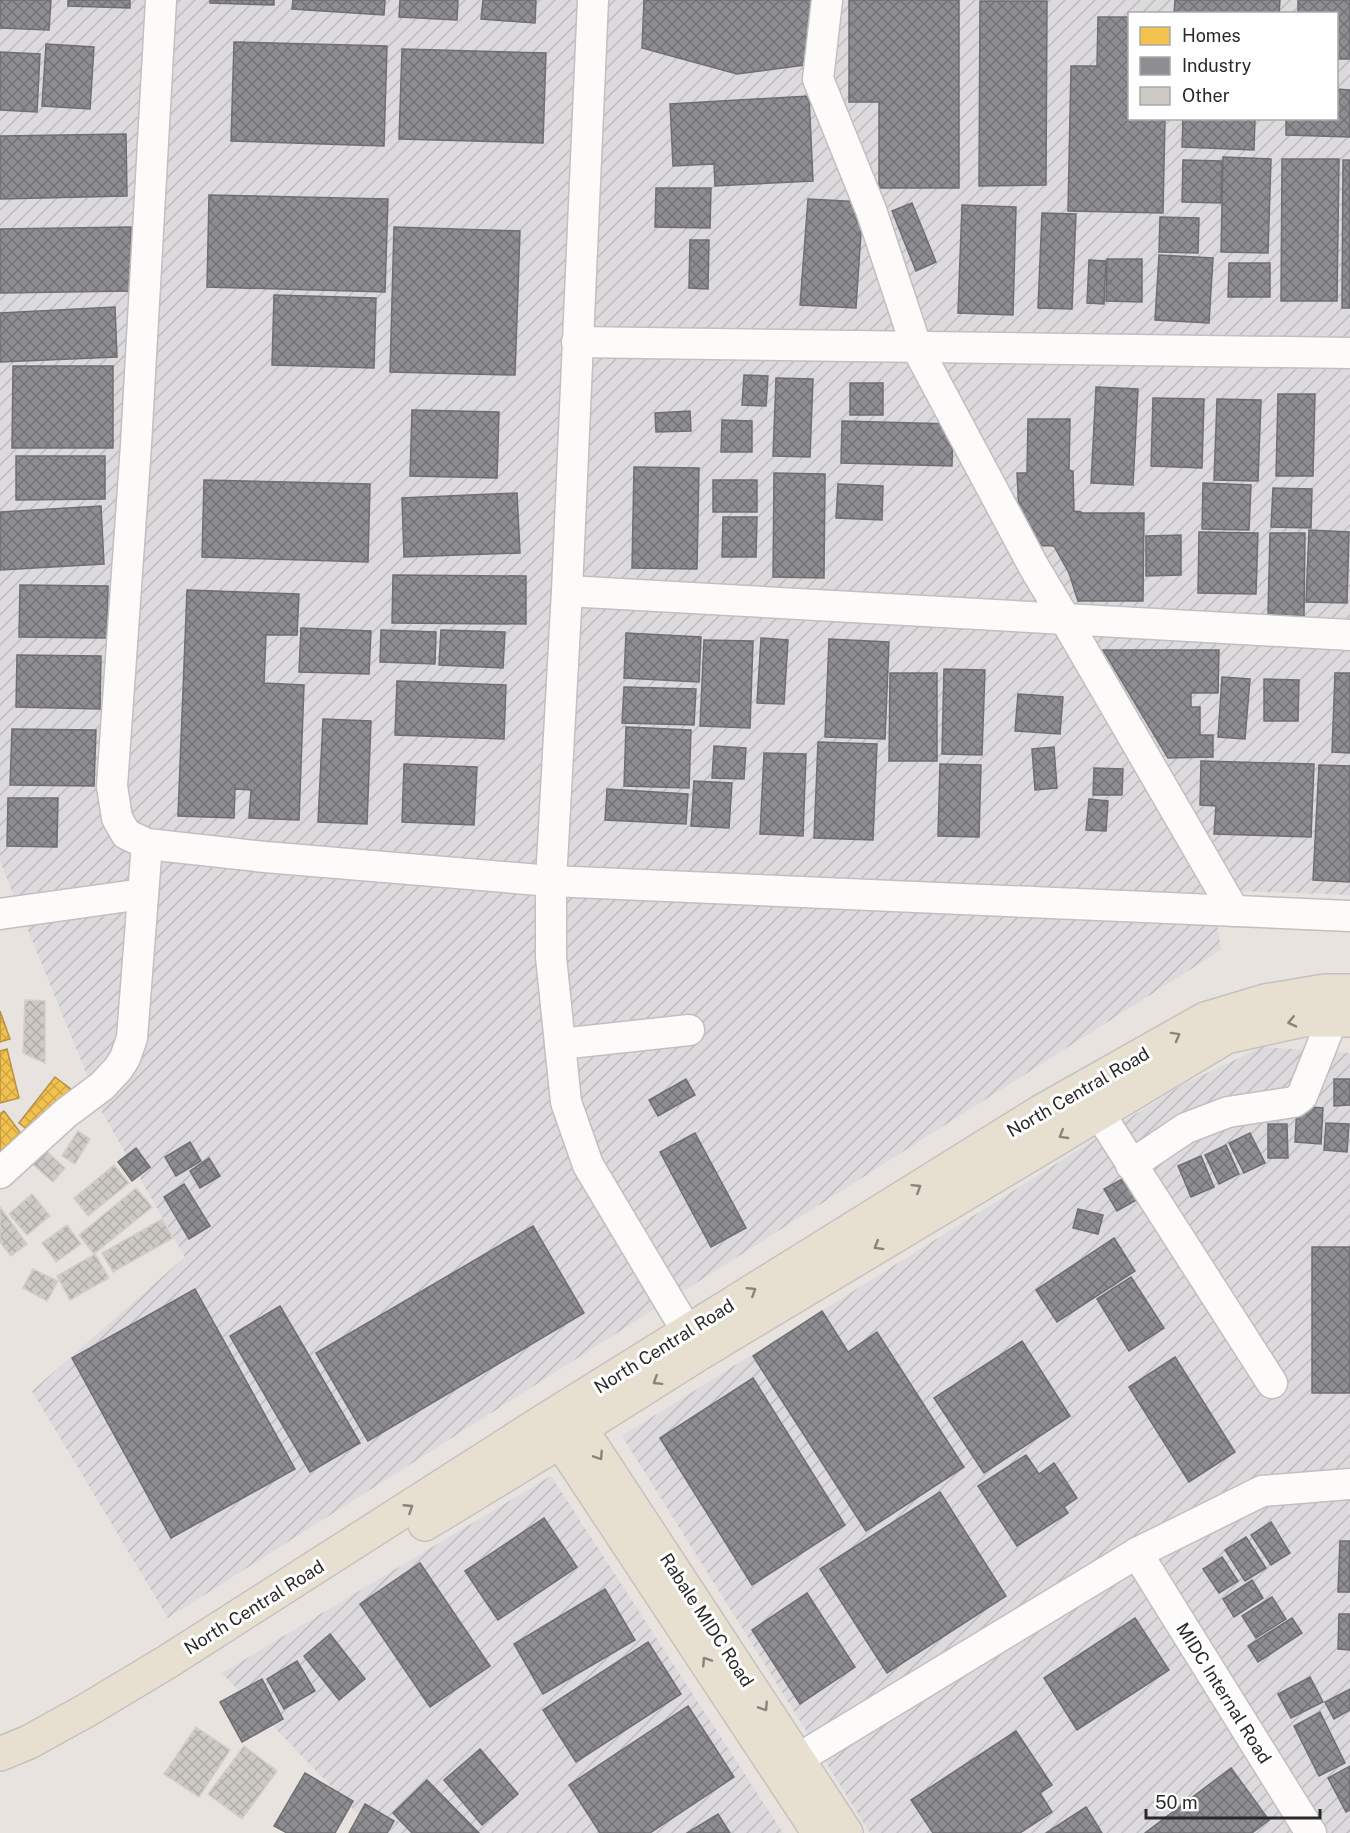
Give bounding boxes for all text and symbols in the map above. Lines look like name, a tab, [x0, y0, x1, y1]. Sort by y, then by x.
legend	[1128, 12, 1338, 120]
text: Homes	[1182, 25, 1241, 46]
text: Industry	[1182, 55, 1252, 76]
text: Other	[1182, 85, 1230, 106]
one-way arrow	[1287, 1015, 1297, 1028]
one-way arrow	[1170, 1032, 1180, 1043]
street label: North Central Road	[1003, 1043, 1153, 1141]
one-way arrow	[1059, 1128, 1069, 1140]
one-way arrow	[911, 1184, 921, 1196]
one-way arrow	[874, 1239, 884, 1251]
one-way arrow	[746, 1287, 756, 1299]
street label: North Central Road	[590, 1294, 738, 1398]
one-way arrow	[653, 1373, 663, 1385]
one-way arrow	[592, 1449, 603, 1460]
one-way arrow	[403, 1504, 414, 1515]
street label: Rabale MIDC Road	[656, 1549, 758, 1691]
street label: North Central Road	[180, 1555, 328, 1659]
street label: MIDC Internal Road	[1172, 1619, 1276, 1767]
one-way arrow	[702, 1657, 713, 1668]
one-way arrow	[757, 1700, 768, 1711]
scale bar	[1146, 1782, 1320, 1820]
text: 50 m	[1155, 1792, 1198, 1813]

